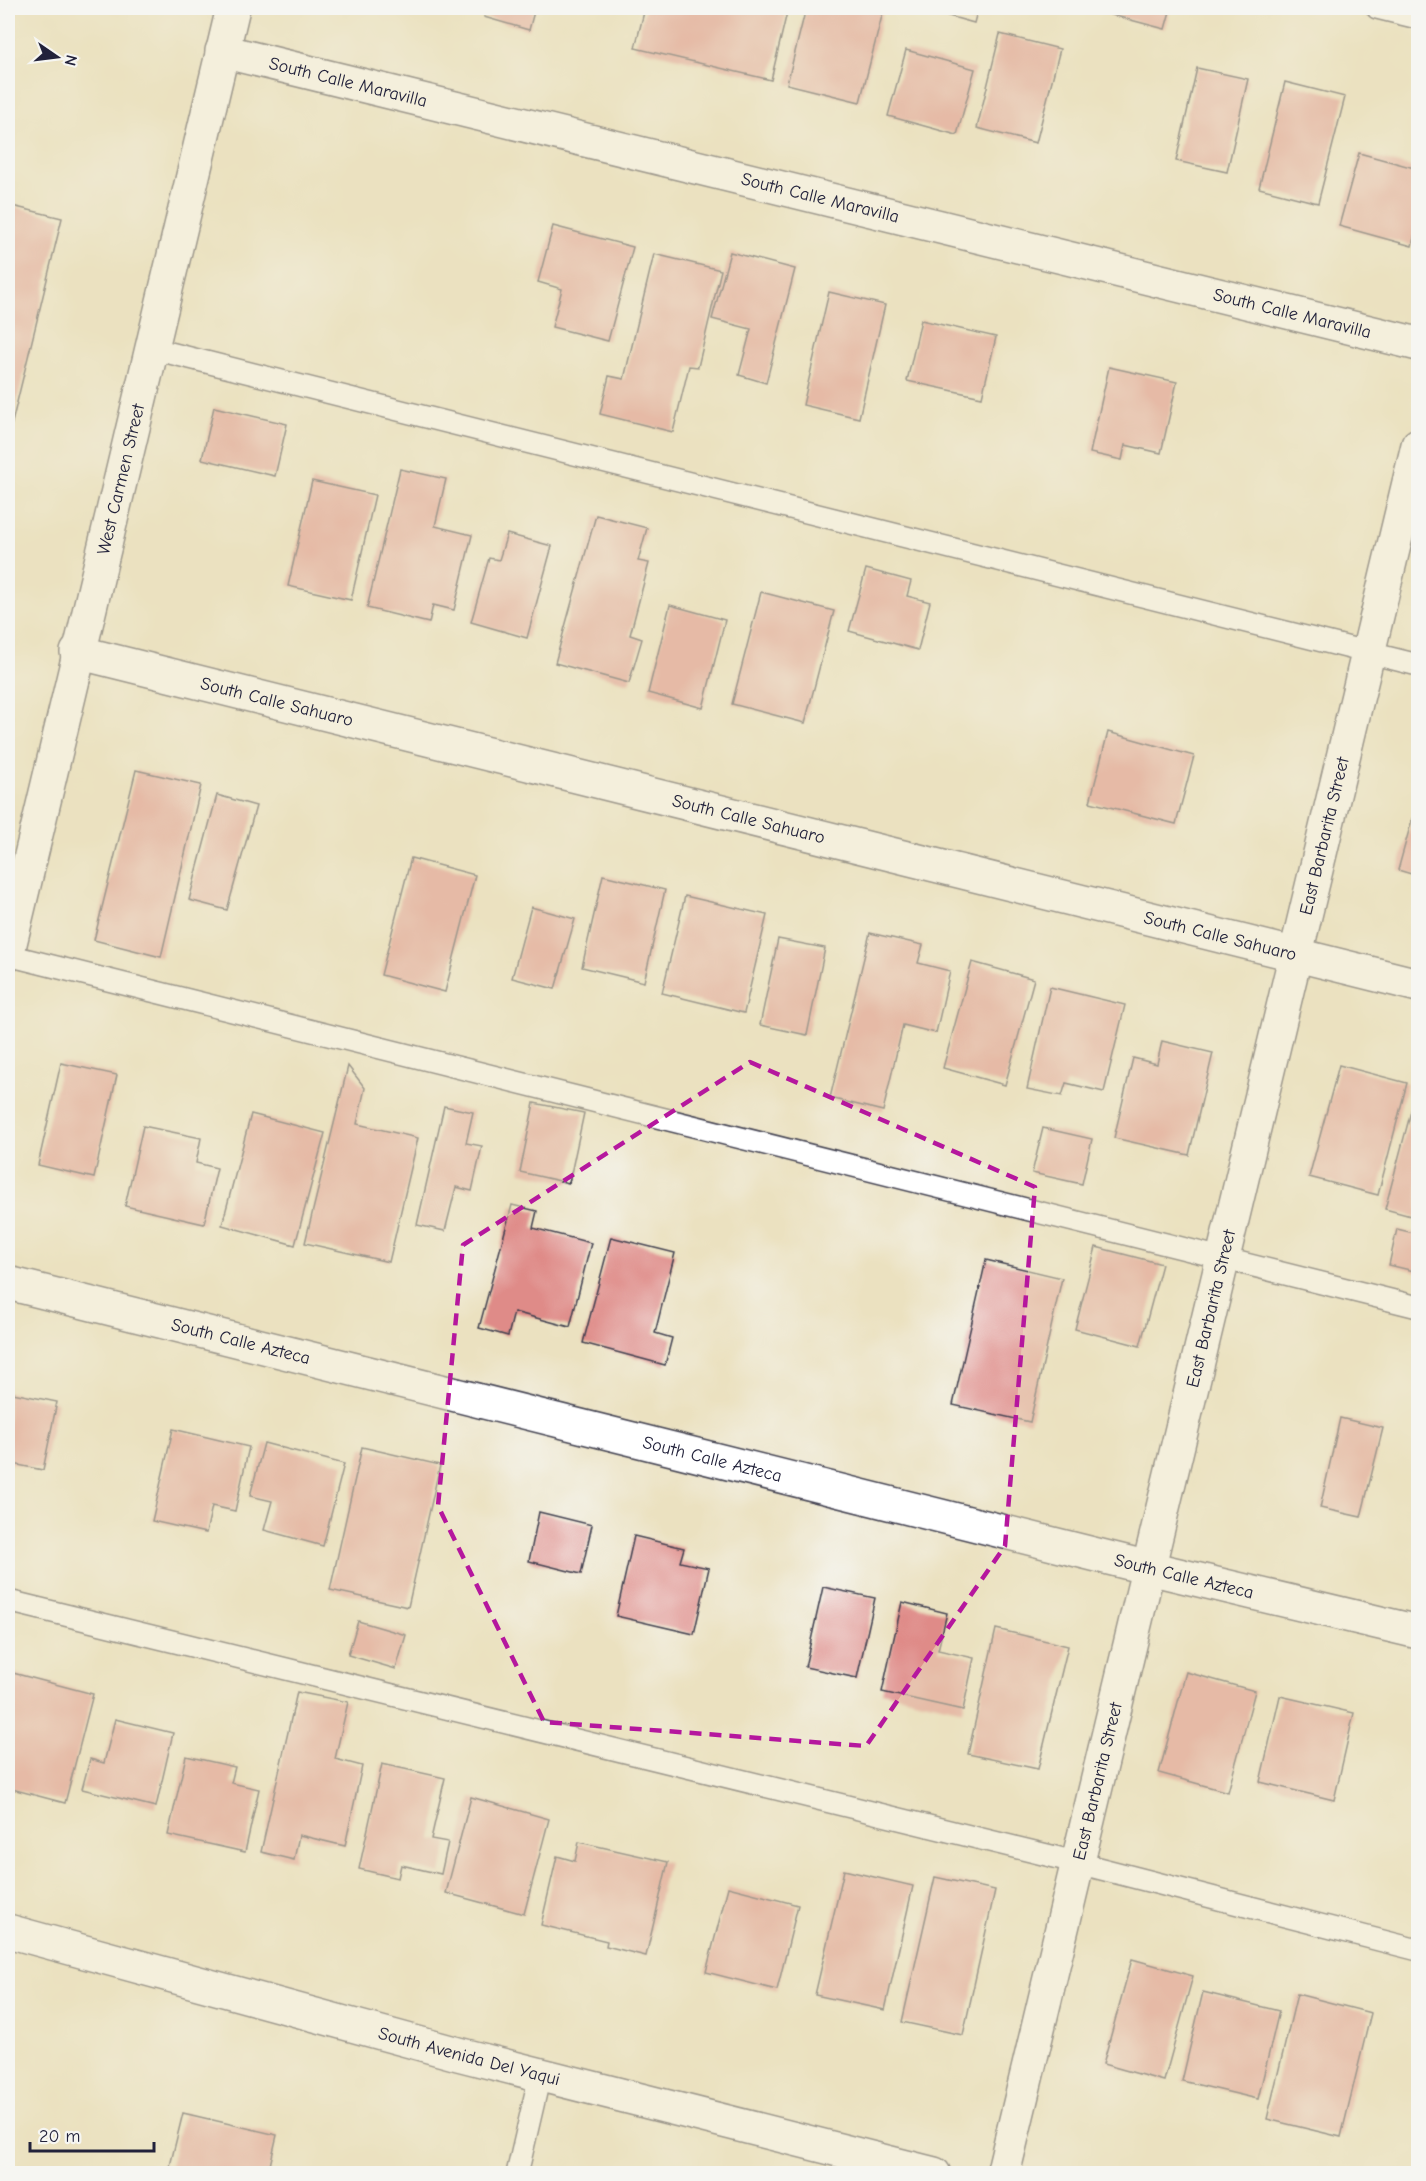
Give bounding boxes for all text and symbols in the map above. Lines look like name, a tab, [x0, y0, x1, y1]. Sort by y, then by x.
north arrow	[27, 27, 87, 87]
text: N	[61, 53, 81, 68]
street label: South Calle Maravilla	[267, 53, 429, 112]
street label: South Calle Maravilla	[739, 169, 901, 228]
street label: South Calle Maravilla	[1211, 284, 1373, 343]
street label: West Carmen Street	[93, 401, 150, 557]
street label: South Calle Sahuaro	[198, 673, 355, 731]
street label: East Barbarita Street	[1296, 754, 1354, 917]
street label: South Calle Sahuaro	[670, 790, 827, 848]
street label: South Calle Sahuaro	[1142, 907, 1299, 965]
street label: East Barbarita Street	[1182, 1227, 1240, 1390]
street label: South Calle Azteca	[169, 1314, 313, 1369]
street label: South Calle Azteca	[640, 1432, 784, 1487]
street label: South Calle Azteca	[1112, 1550, 1256, 1604]
street label: East Barbarita Street	[1069, 1699, 1127, 1862]
street label: South Avenida Del Yaqui	[376, 2023, 562, 2090]
scale bar	[30, 2115, 154, 2153]
text: 20 m	[39, 2126, 80, 2147]

